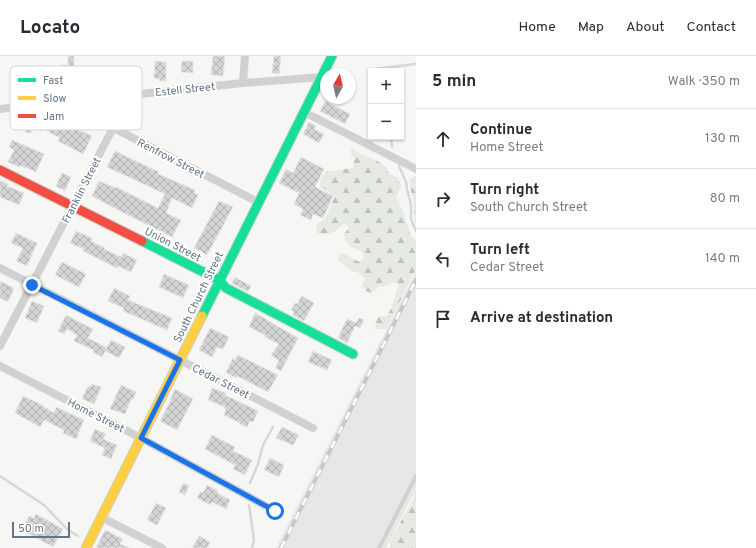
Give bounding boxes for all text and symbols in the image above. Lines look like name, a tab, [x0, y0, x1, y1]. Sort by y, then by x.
text: Locato	[20, 16, 80, 40]
text: Home	[519, 19, 556, 36]
text: Map	[578, 19, 604, 36]
text: About	[626, 19, 665, 36]
text: Contact	[687, 19, 736, 36]
legend	[10, 66, 142, 130]
north arrow	[320, 68, 356, 104]
map controls	[368, 68, 404, 140]
button: +	[368, 68, 404, 104]
text: 5 min	[432, 71, 476, 93]
text: Fast	[43, 74, 63, 88]
text: Walk · 350 m	[668, 74, 740, 90]
street label: Estell Street	[155, 80, 216, 100]
text: Slow	[43, 92, 66, 106]
button: −	[368, 104, 404, 140]
text: Jam	[43, 110, 64, 124]
text: Continue	[470, 121, 532, 140]
icon: ahead	[432, 128, 454, 150]
text: 130 m	[705, 131, 740, 147]
street label: Renfrow Street	[135, 136, 207, 182]
text: Home Street	[470, 140, 543, 156]
street label: Franklin Street	[59, 155, 105, 226]
text: Turn right	[470, 181, 539, 200]
icon: right	[432, 188, 454, 210]
text: 80 m	[710, 191, 740, 207]
text: South Church Street	[470, 200, 588, 216]
street label: Union Street	[142, 225, 203, 265]
text: Turn left	[470, 241, 530, 260]
icon: left	[432, 248, 454, 270]
street label: South Church Street	[171, 250, 227, 345]
text: 140 m	[705, 251, 740, 267]
text: Cedar Street	[470, 260, 544, 276]
route end	[23, 276, 41, 294]
icon: arrive	[432, 308, 454, 330]
text: Arrive at destination	[470, 309, 613, 328]
street label: Cedar Street	[189, 361, 252, 402]
street label: Home Street	[65, 396, 126, 436]
route start	[266, 502, 284, 520]
scale bar	[12, 520, 70, 539]
text: 50 m	[18, 522, 44, 536]

